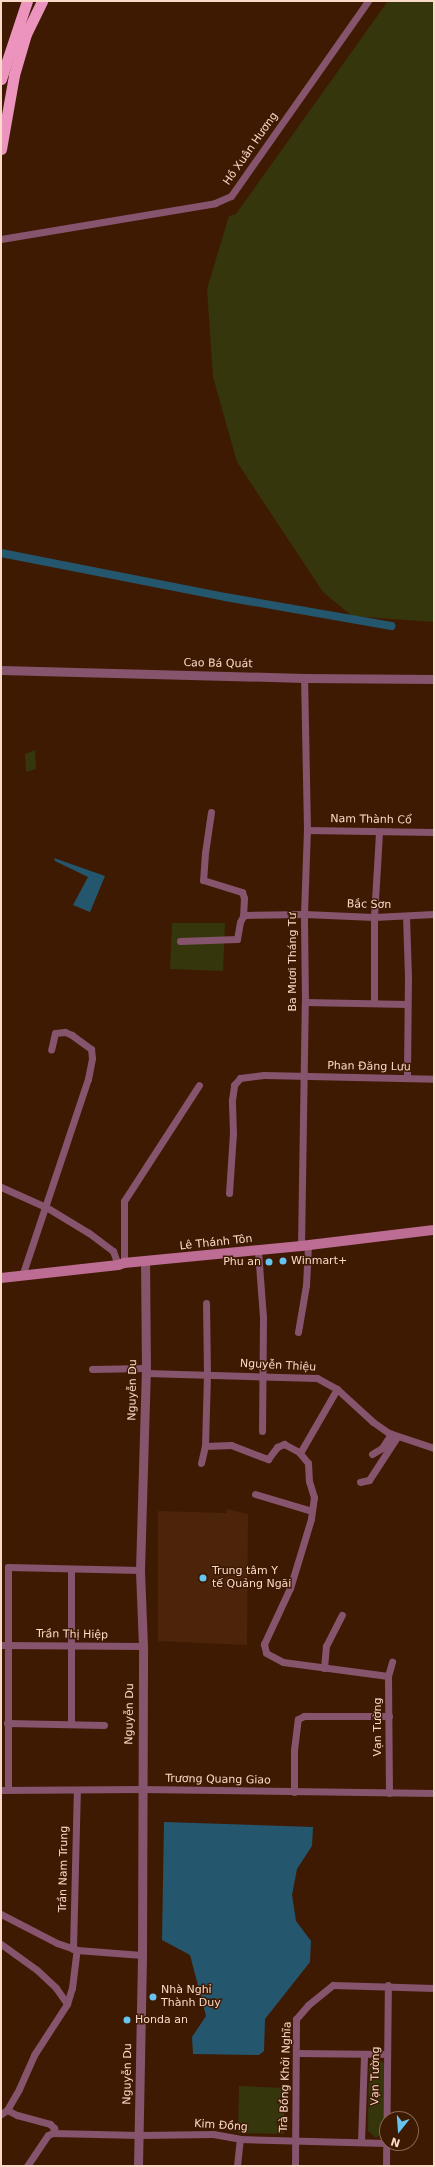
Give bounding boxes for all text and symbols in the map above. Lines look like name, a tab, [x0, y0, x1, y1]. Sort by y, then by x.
street label: Hồ Xuân Hương	[221, 110, 281, 188]
street label: Cao Bá Quát	[183, 657, 253, 671]
street label: Nam Thành Cổ	[330, 813, 412, 827]
street label: Bắc Sơn	[347, 898, 391, 912]
street label: Ba Mươi Tháng Tư	[286, 912, 300, 1012]
street label: Phan Đăng Lưu	[327, 1060, 411, 1074]
street label: Lê Thánh Tôn	[179, 1233, 253, 1253]
place label: Winmart+	[291, 1254, 347, 1268]
place label: Phu an	[223, 1255, 261, 1269]
marker: Winmart+	[278, 1256, 288, 1266]
marker: Phu an	[264, 1257, 274, 1267]
street label: Nguyễn Thiệu	[239, 1357, 317, 1375]
street label: Nguyễn Du	[126, 1359, 140, 1421]
place label: Trung tâm Y tế Quảng Ngãi	[212, 1565, 291, 1591]
marker: Trung tâm Y tế Quảng Ngãi	[197, 1572, 209, 1584]
street label: Trần Thị Hiệp	[36, 1628, 108, 1642]
street label: Nguyễn Du	[123, 1683, 137, 1745]
street label: Vạn Tường	[371, 1697, 385, 1757]
street label: Trương Quang Giao	[165, 1772, 271, 1788]
street label: Trần Nam Trung	[57, 1826, 71, 1912]
place label: Nhà Nghỉ Thành Duy	[161, 1984, 221, 2010]
marker: Nhà Nghỉ Thành Duy	[148, 1992, 158, 2002]
place label: Honda an	[135, 2013, 188, 2027]
marker: Honda an	[122, 2015, 132, 2025]
street label: Trà Bồng Khởi Nghĩa	[277, 2021, 295, 2133]
street label: Nguyễn Du	[121, 2043, 135, 2105]
street label: Vạn Tường	[369, 2046, 383, 2106]
north arrow	[379, 2111, 419, 2151]
street label: Kim Đồng	[194, 2118, 248, 2134]
text: N	[389, 2134, 402, 2150]

